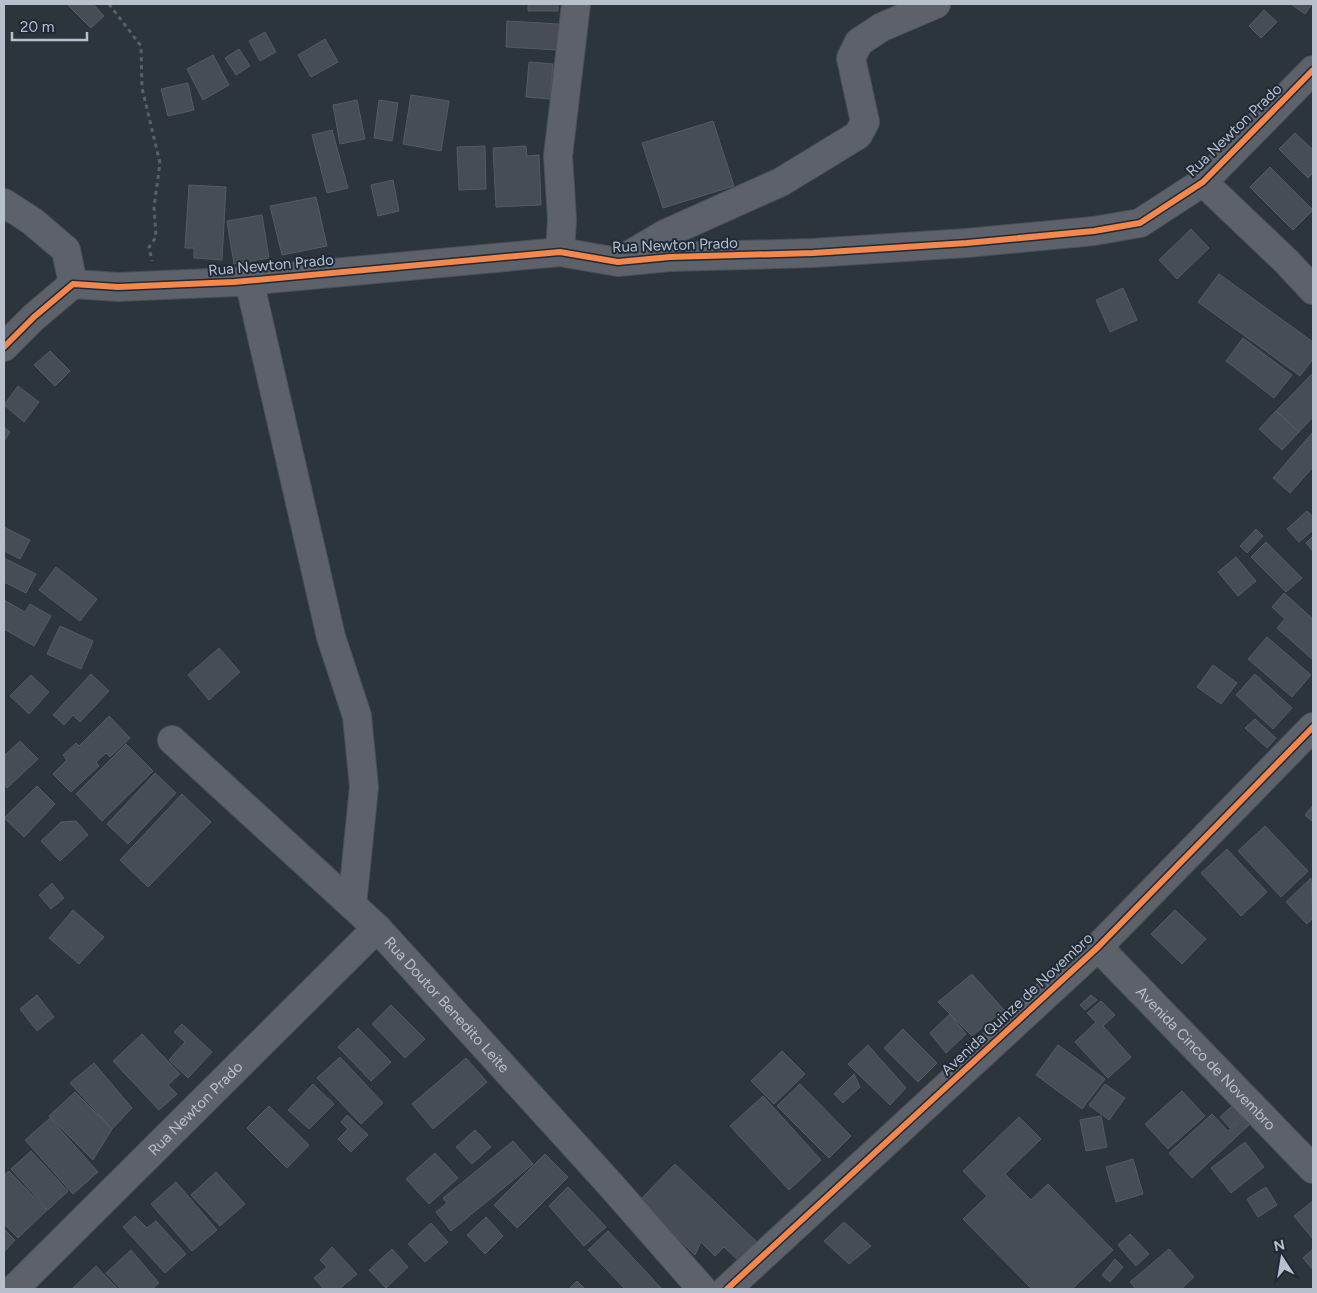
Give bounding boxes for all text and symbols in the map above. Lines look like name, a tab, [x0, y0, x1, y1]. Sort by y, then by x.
scale bar	[12, 10, 88, 42]
text: 20 m	[20, 18, 54, 36]
street label: Rua Newton Prado	[1183, 80, 1286, 180]
street label: Rua Newton Prado	[612, 234, 738, 256]
street label: Rua Newton Prado	[208, 251, 335, 279]
street label: Avenida Quinze de Novembro	[937, 929, 1097, 1079]
street label: Rua Doutor Benedito Leite	[381, 933, 513, 1076]
street label: Avenida Cinco de Novembro	[1132, 983, 1280, 1134]
street label: Rua Newton Prado	[145, 1058, 247, 1159]
north arrow	[1257, 1233, 1307, 1283]
text: N	[1272, 1236, 1286, 1255]

